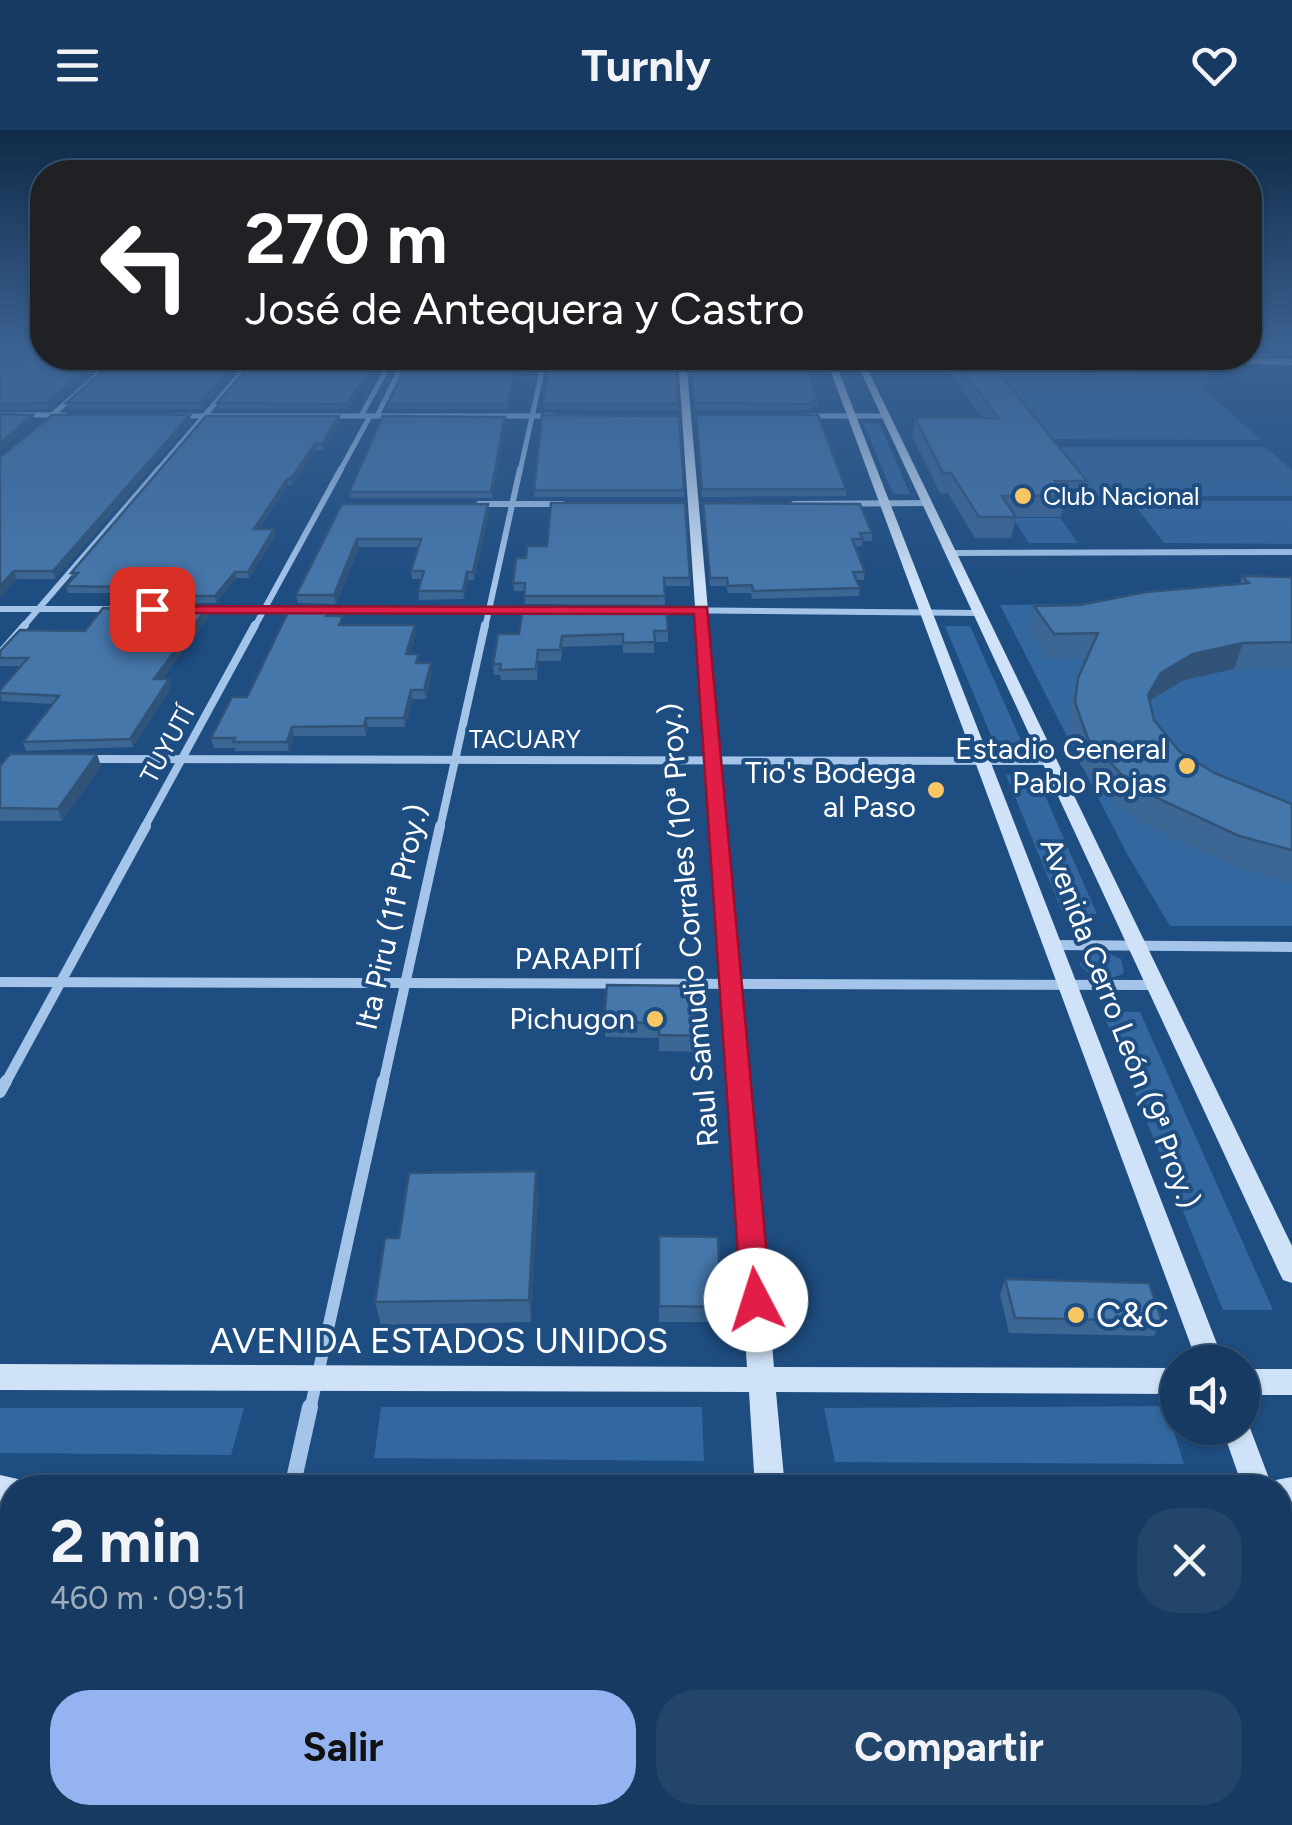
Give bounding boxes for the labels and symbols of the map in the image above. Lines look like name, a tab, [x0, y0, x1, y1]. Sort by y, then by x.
place label: Club Nacional	[1043, 481, 1199, 511]
marker: Club Nacional	[1012, 485, 1034, 507]
pin	[110, 567, 195, 652]
street label: TUYUTÍ	[133, 699, 201, 788]
street label: Raul Samudio Corrales (10ª Proy.)	[651, 701, 726, 1149]
street label: TACUARY	[469, 724, 581, 754]
place label: Estadio General Pablo Rojas	[955, 730, 1167, 801]
place label: Tio's Bodega al Paso	[745, 754, 916, 825]
marker: Estadio General Pablo Rojas	[1176, 755, 1198, 777]
marker: Tio's Bodega al Paso	[925, 779, 947, 801]
street label: Ita Piru (11ª Proy.)	[348, 800, 435, 1033]
street label: Avenida Cerro León (9ª Proy.)	[1033, 832, 1208, 1213]
street label: PARAPITÍ	[514, 940, 642, 977]
place label: Pichugon	[509, 1000, 635, 1037]
marker: Pichugon	[644, 1008, 666, 1030]
position arrow	[704, 1248, 808, 1352]
place label: C&C	[1096, 1294, 1169, 1336]
marker: C&C	[1065, 1304, 1087, 1326]
street label: AVENIDA ESTADOS UNIDOS	[210, 1320, 668, 1362]

